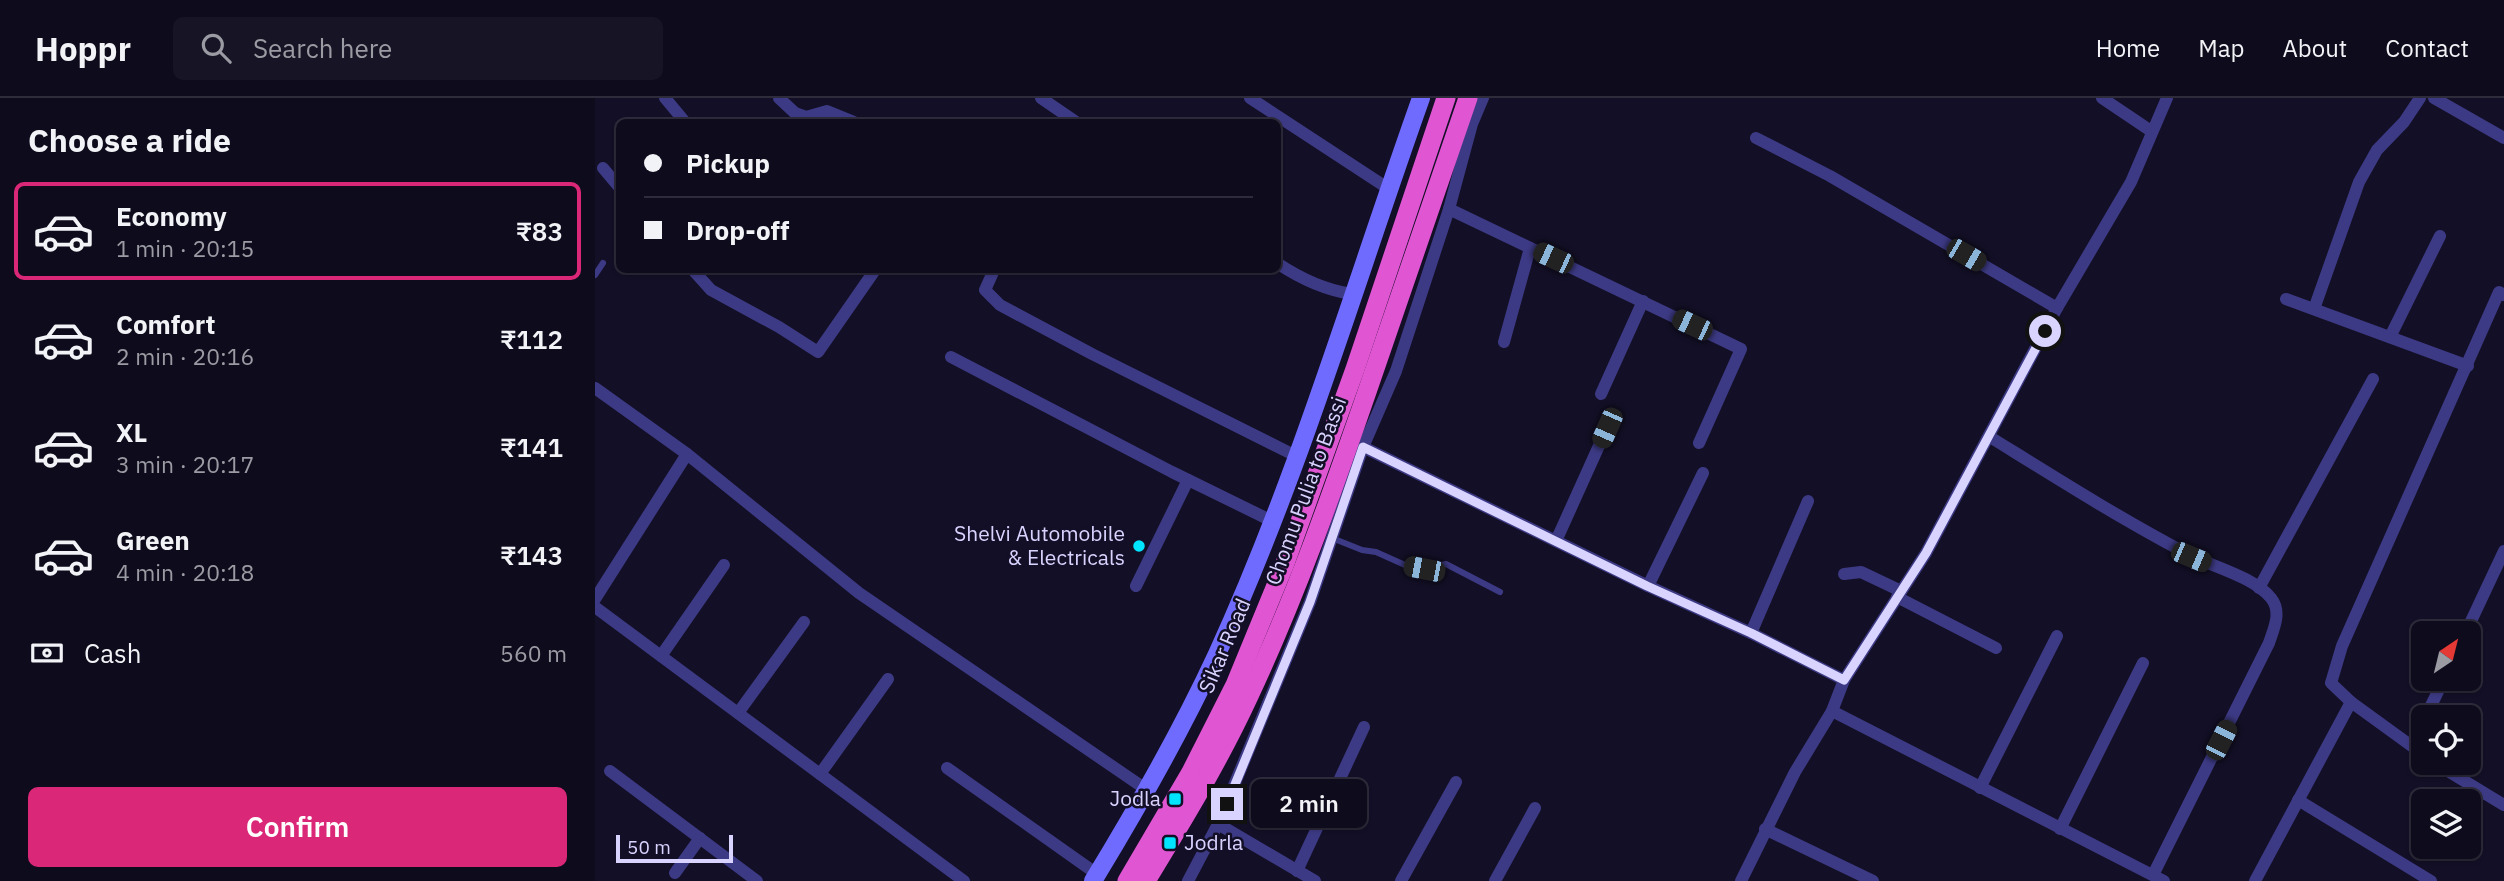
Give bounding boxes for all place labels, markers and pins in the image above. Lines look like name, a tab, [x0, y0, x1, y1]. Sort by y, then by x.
place label: Shelvi Automobile & Electricals	[954, 519, 1125, 571]
marker: Shelvi Automobile & Electricals	[1131, 538, 1147, 554]
place label: Jodla	[1109, 784, 1161, 812]
marker: Jodla	[1167, 791, 1183, 807]
place label: Jodrla	[1184, 828, 1243, 856]
marker: Jodrla	[1162, 835, 1178, 851]

